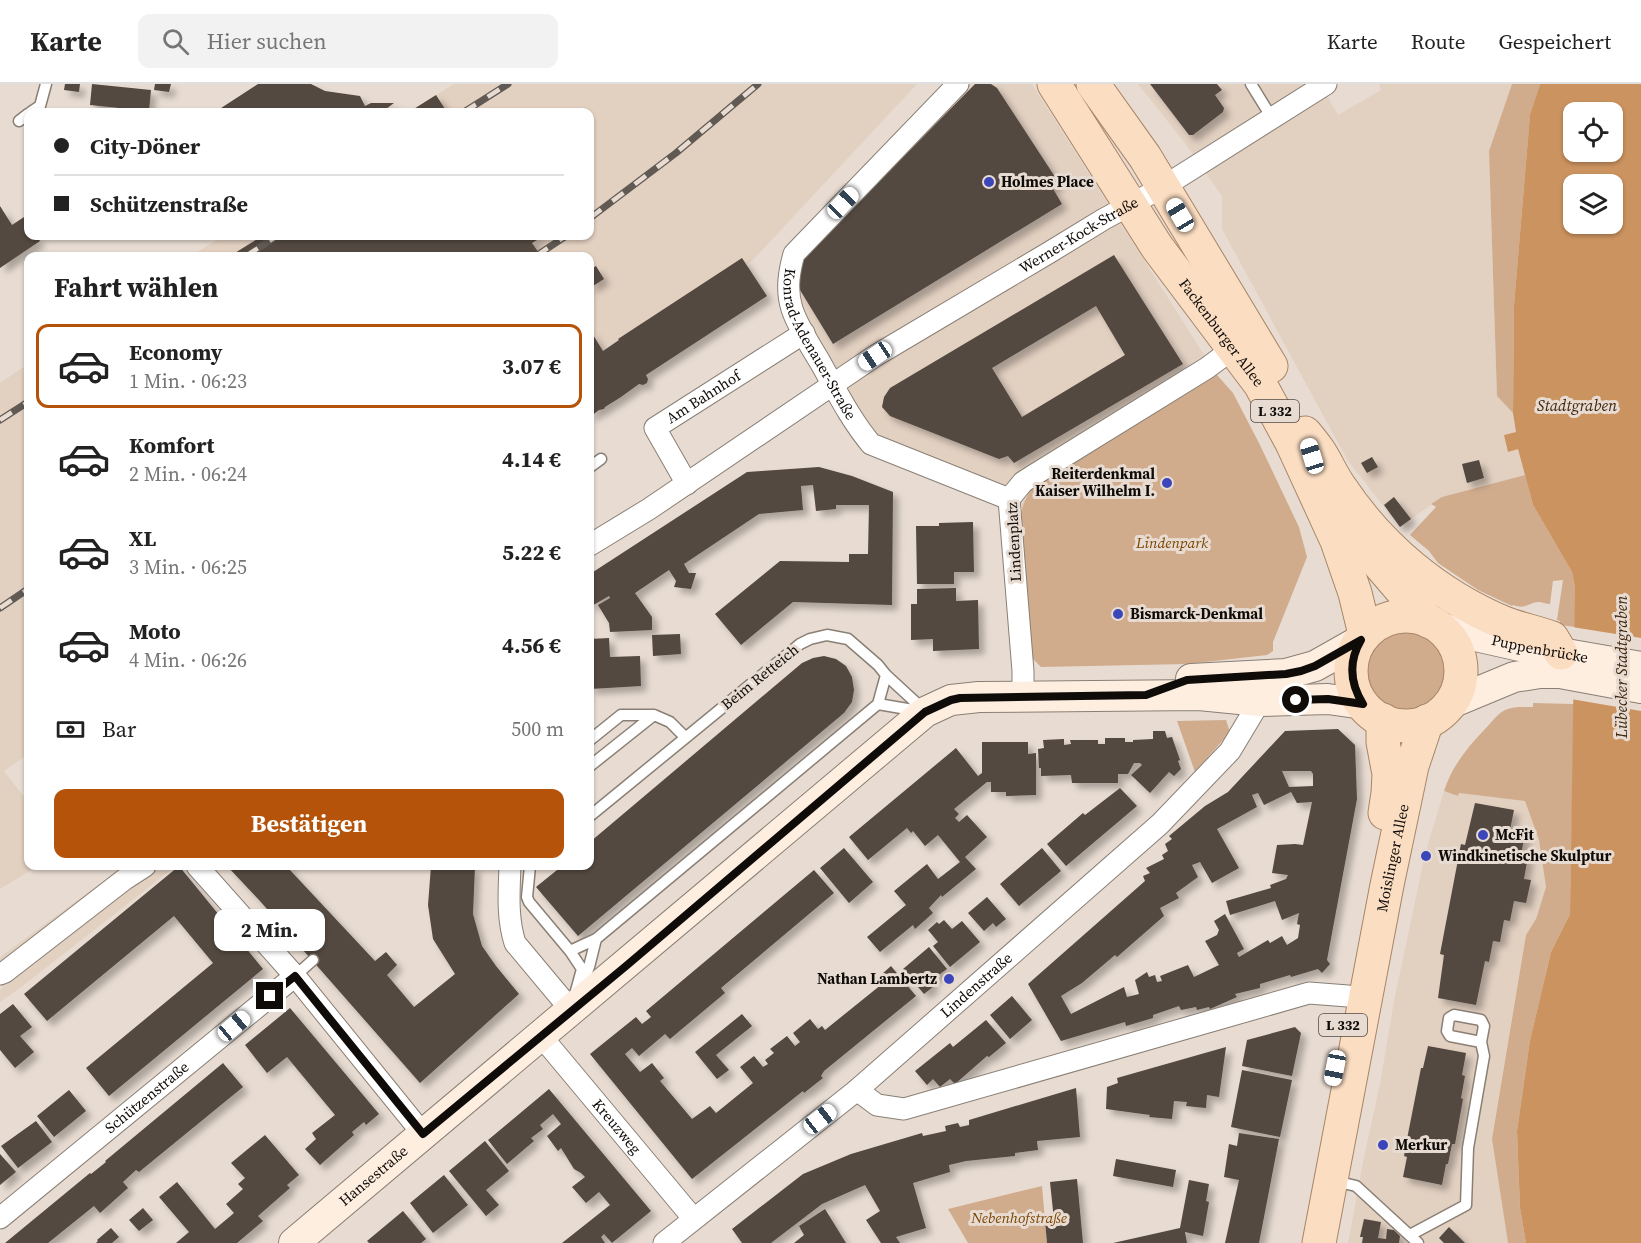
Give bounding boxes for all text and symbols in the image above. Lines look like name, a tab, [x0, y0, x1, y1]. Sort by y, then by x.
search box	[138, 14, 558, 68]
text: Karte	[30, 22, 102, 60]
icon: search	[159, 25, 192, 58]
text: Hier suchen	[207, 26, 327, 56]
text: Karte	[1327, 27, 1378, 56]
text: Route	[1411, 27, 1465, 56]
text: Gespeichert	[1498, 27, 1611, 56]
map controls	[1563, 102, 1623, 234]
button: locate	[1563, 102, 1623, 162]
text: City-Döner	[90, 131, 200, 161]
place label: Holmes Place	[1001, 171, 1094, 192]
button: layers	[1563, 174, 1623, 234]
marker: Holmes Place	[982, 175, 996, 189]
car	[824, 184, 862, 222]
text: Schützenstraße	[90, 189, 248, 219]
street label: Werner-Kock-Straße	[1015, 191, 1142, 278]
car	[1163, 195, 1197, 235]
street label: Konrad-Adenauer-Straße	[779, 267, 862, 424]
text: Fahrt wählen	[54, 269, 218, 306]
street label: Fackenburger Allee	[1174, 274, 1270, 391]
text: Economy	[129, 337, 223, 367]
car	[855, 338, 895, 374]
icon: car	[57, 339, 111, 393]
text: 3.07 €	[502, 351, 561, 381]
street label: Am Bahnhof	[662, 364, 746, 428]
text: 1 Min. · 06:23	[129, 367, 247, 395]
water label: Stadtgraben	[1537, 394, 1617, 416]
road number: L 332	[1251, 400, 1299, 422]
text: Komfort	[129, 430, 214, 460]
icon: car	[57, 432, 111, 486]
car	[1298, 436, 1326, 476]
text: 4.14 €	[502, 444, 561, 474]
text: 2 Min. · 06:24	[129, 460, 247, 488]
place label: Reiterdenkmal Kaiser Wilhelm I.	[1035, 463, 1155, 501]
marker: Reiterdenkmal Kaiser Wilhelm I.	[1160, 476, 1174, 490]
street label: Lindenplatz	[1001, 501, 1026, 582]
text: XL	[129, 523, 156, 553]
icon: car	[57, 525, 111, 579]
park label: Lindenpark	[1135, 532, 1209, 553]
text: 5.22 €	[502, 537, 561, 567]
text: 3 Min. · 06:25	[129, 553, 247, 581]
water label: Lübecker Stadtgraben	[1610, 596, 1632, 739]
place label: Bismarck-Denkmal	[1130, 603, 1263, 624]
marker: Bismarck-Denkmal	[1111, 607, 1125, 621]
text: Moto	[129, 616, 181, 646]
icon: car	[57, 618, 111, 672]
street label: Puppenbrücke	[1490, 629, 1590, 668]
text: 4.56 €	[502, 630, 561, 660]
street label: Beim Retteich	[717, 639, 803, 714]
text: 4 Min. · 06:26	[129, 646, 247, 674]
route start	[1282, 686, 1309, 713]
icon: cash	[54, 713, 87, 746]
text: Bar	[102, 714, 136, 744]
text: 500 m	[511, 715, 564, 743]
button: Bestätigen	[54, 789, 564, 858]
street label: Moislinger Allee	[1371, 802, 1414, 914]
place label: McFit	[1495, 824, 1534, 845]
marker: McFit	[1476, 828, 1490, 842]
place label: Windkinetische Skulptur	[1438, 845, 1611, 866]
marker: Windkinetische Skulptur	[1419, 849, 1433, 863]
callout: 2 Min.	[214, 909, 326, 951]
text: 2 Min.	[241, 916, 298, 944]
street label: Lindenstraße	[935, 947, 1017, 1022]
place label: Nathan Lambertz	[817, 968, 937, 989]
marker: Nathan Lambertz	[942, 972, 956, 986]
route end	[256, 982, 283, 1009]
car	[214, 1008, 254, 1044]
road number: L 332	[1319, 1014, 1367, 1036]
car	[1323, 1049, 1347, 1087]
street label: Schützenstraße	[100, 1056, 193, 1138]
street label: Kreuzweg	[588, 1094, 646, 1159]
car	[800, 1101, 840, 1137]
place label: Merkur	[1395, 1134, 1447, 1155]
marker: Merkur	[1376, 1138, 1390, 1152]
street label: Hansestraße	[334, 1140, 412, 1211]
park label: Nebenhofstraße	[970, 1207, 1067, 1228]

